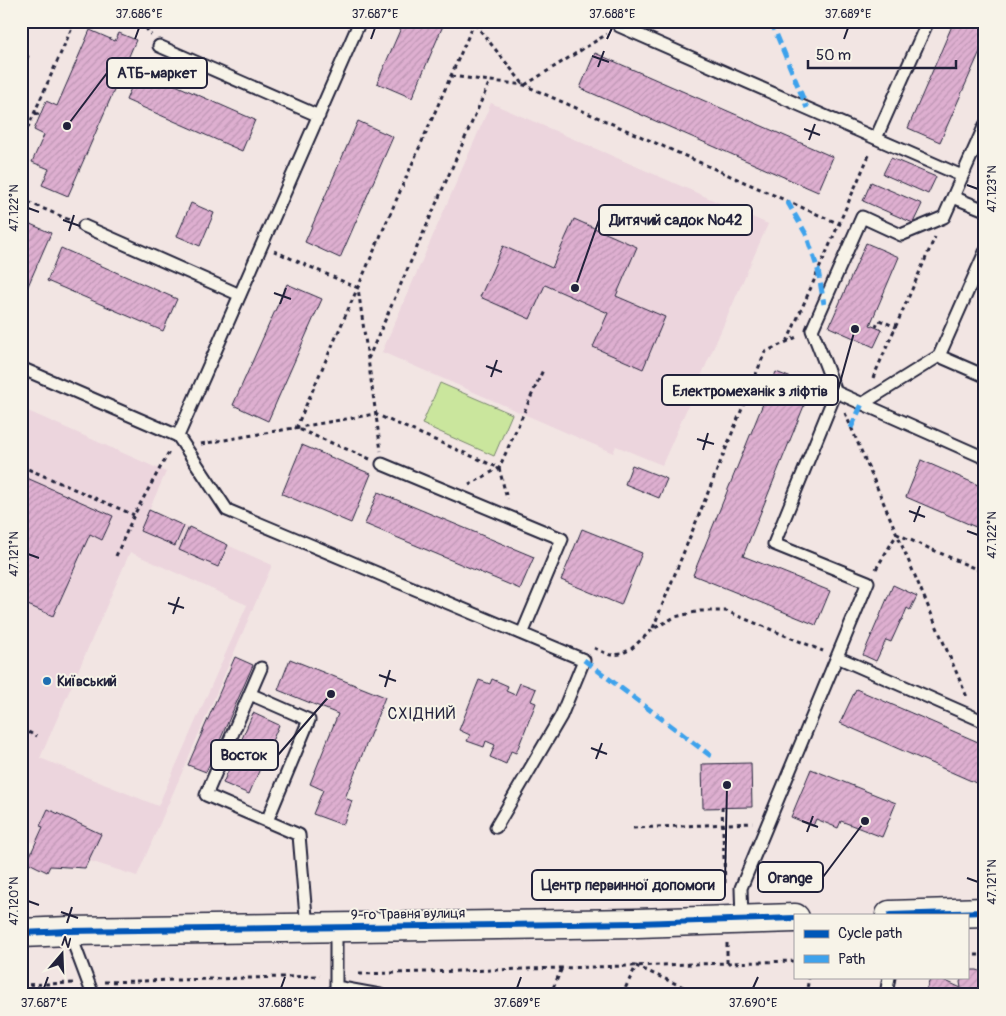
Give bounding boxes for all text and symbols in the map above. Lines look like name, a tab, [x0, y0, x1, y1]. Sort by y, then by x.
text: 37.686°E	[115, 7, 163, 22]
text: 37.687°E	[352, 7, 398, 22]
text: 37.688°E	[589, 7, 635, 22]
text: 37.689°E	[825, 7, 871, 22]
scale bar	[808, 38, 956, 70]
text: 50 m	[816, 46, 851, 65]
callout: АТБ-маркет	[107, 58, 207, 88]
text: АТБ-маркет	[117, 64, 198, 83]
text: 47.123°N	[985, 165, 1000, 213]
text: 47.122°N	[7, 184, 22, 232]
callout: Дитячий садок №42	[599, 205, 752, 235]
text: Дитячий садок №42	[609, 211, 742, 230]
callout: Електромеханік з ліфтів	[662, 375, 838, 405]
text: Електромеханік з ліфтів	[672, 382, 828, 401]
text: 47.122°N	[985, 511, 1000, 559]
text: 47.121°N	[7, 531, 22, 577]
place label: Київський	[57, 673, 117, 690]
marker: Київський	[41, 675, 53, 687]
district label: СХІДНИЙ	[388, 704, 456, 724]
callout: Восток	[211, 740, 278, 770]
text: Восток	[220, 746, 268, 765]
text: 47.121°N	[985, 859, 1000, 905]
callout: Orange	[758, 862, 823, 892]
text: Orange	[768, 869, 813, 888]
callout: Центр первинної допомоги	[532, 870, 725, 900]
text: Центр первинної допомоги	[541, 876, 715, 895]
text: 47.120°N	[7, 877, 22, 925]
street label: 9-го Травня вулиця	[351, 905, 465, 923]
legend	[794, 914, 968, 978]
text: Cycle path	[838, 924, 902, 943]
north arrow	[38, 928, 88, 978]
text: N	[59, 933, 73, 952]
text: Path	[838, 950, 865, 969]
text: 37.687°E	[21, 996, 67, 1011]
text: 37.688°E	[258, 996, 304, 1011]
text: 37.689°E	[494, 996, 540, 1011]
text: 37.690°E	[729, 996, 777, 1011]

